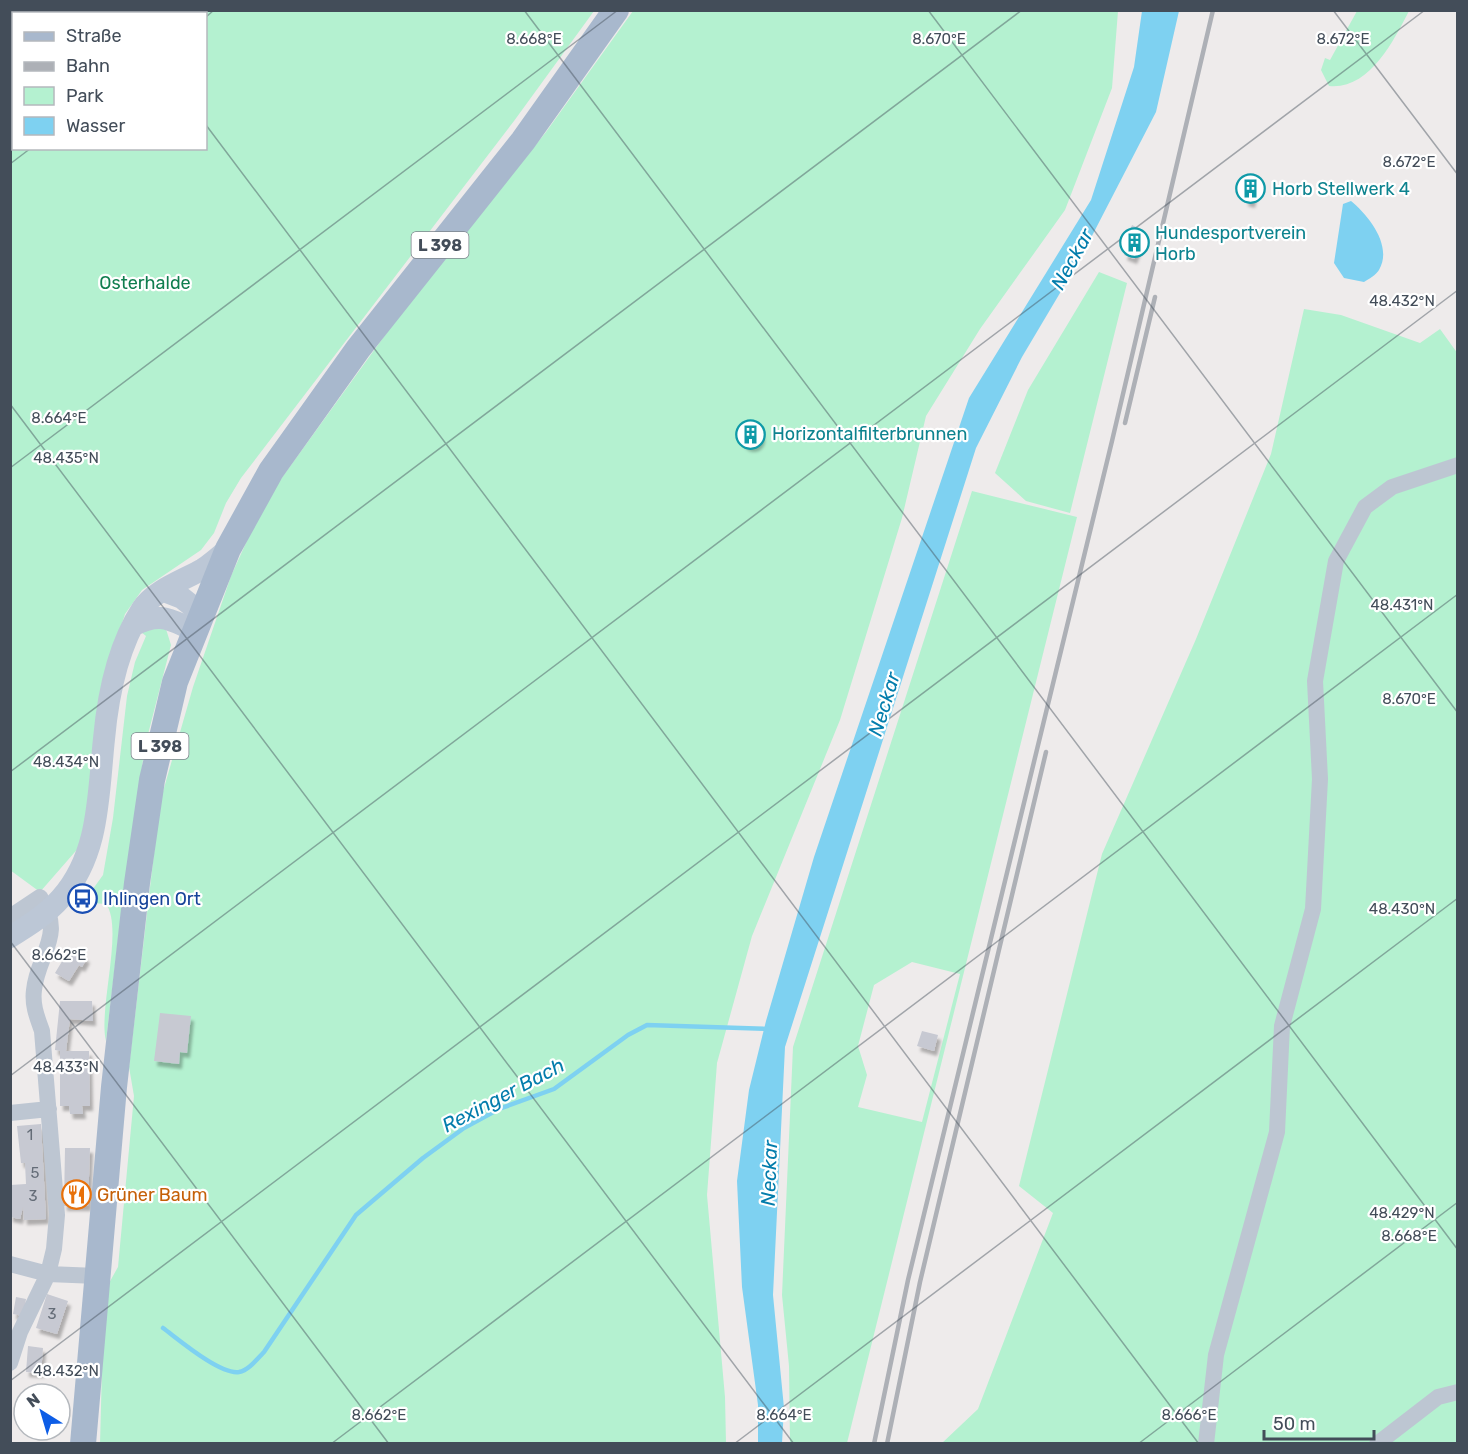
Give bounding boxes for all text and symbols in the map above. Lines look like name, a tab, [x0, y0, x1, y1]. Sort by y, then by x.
legend	[12, 12, 207, 150]
text: Straße	[66, 25, 122, 47]
text: 8.668°E	[506, 30, 562, 48]
text: 8.670°E	[912, 30, 966, 48]
text: 8.672°E	[1317, 30, 1370, 48]
text: Bahn	[66, 55, 110, 77]
text: Park	[66, 85, 104, 107]
text: Wasser	[66, 115, 125, 137]
text: 8.672°E	[1383, 153, 1436, 171]
building icon: Horb Stellwerk 4	[1235, 173, 1267, 205]
place label: Horb Stellwerk 4	[1272, 178, 1410, 200]
place label: Hundesportverein Horb	[1155, 222, 1306, 265]
water label: Neckar	[1046, 223, 1099, 294]
building icon: Hundesportverein Horb	[1118, 227, 1150, 259]
road number: L 398	[412, 232, 468, 258]
park label: Osterhalde	[99, 272, 191, 294]
text: 48.432°N	[1369, 292, 1435, 310]
text: 8.664°E	[31, 409, 87, 427]
building icon: Horizontalfilterbrunnen	[735, 418, 767, 450]
place label: Horizontalfilterbrunnen	[772, 423, 967, 445]
text: 48.435°N	[33, 449, 99, 467]
text: 48.431°N	[1371, 596, 1433, 614]
water label: Neckar	[863, 668, 905, 739]
text: 8.670°E	[1382, 690, 1436, 708]
road number: L 398	[132, 733, 188, 759]
text: 48.434°N	[33, 753, 99, 771]
bus stop icon: Ihlingen Ort	[66, 883, 98, 915]
place label: Ihlingen Ort	[103, 888, 201, 910]
text: 48.430°N	[1369, 900, 1435, 918]
text: 8.662°E	[32, 946, 86, 964]
water label: Rexinger Bach	[438, 1053, 568, 1137]
text: 48.433°N	[33, 1058, 99, 1076]
house number: 1	[27, 1126, 33, 1144]
water label: Neckar	[756, 1138, 782, 1206]
house number: 5	[31, 1164, 40, 1182]
restaurant icon: Grüner Baum	[60, 1179, 92, 1211]
place label: Grüner Baum	[97, 1184, 208, 1206]
house number: 3	[28, 1187, 38, 1205]
text: 48.429°N	[1369, 1204, 1435, 1222]
text: 8.668°E	[1381, 1227, 1437, 1245]
house number: 3	[47, 1305, 57, 1323]
text: 48.432°N	[33, 1362, 99, 1380]
north arrow	[12, 1382, 72, 1442]
text: N	[23, 1389, 44, 1411]
scale bar	[1264, 1403, 1374, 1441]
text: 8.662°E	[352, 1406, 406, 1424]
text: 8.664°E	[756, 1406, 812, 1424]
text: 8.666°E	[1161, 1406, 1217, 1424]
text: 50 m	[1273, 1413, 1316, 1435]

